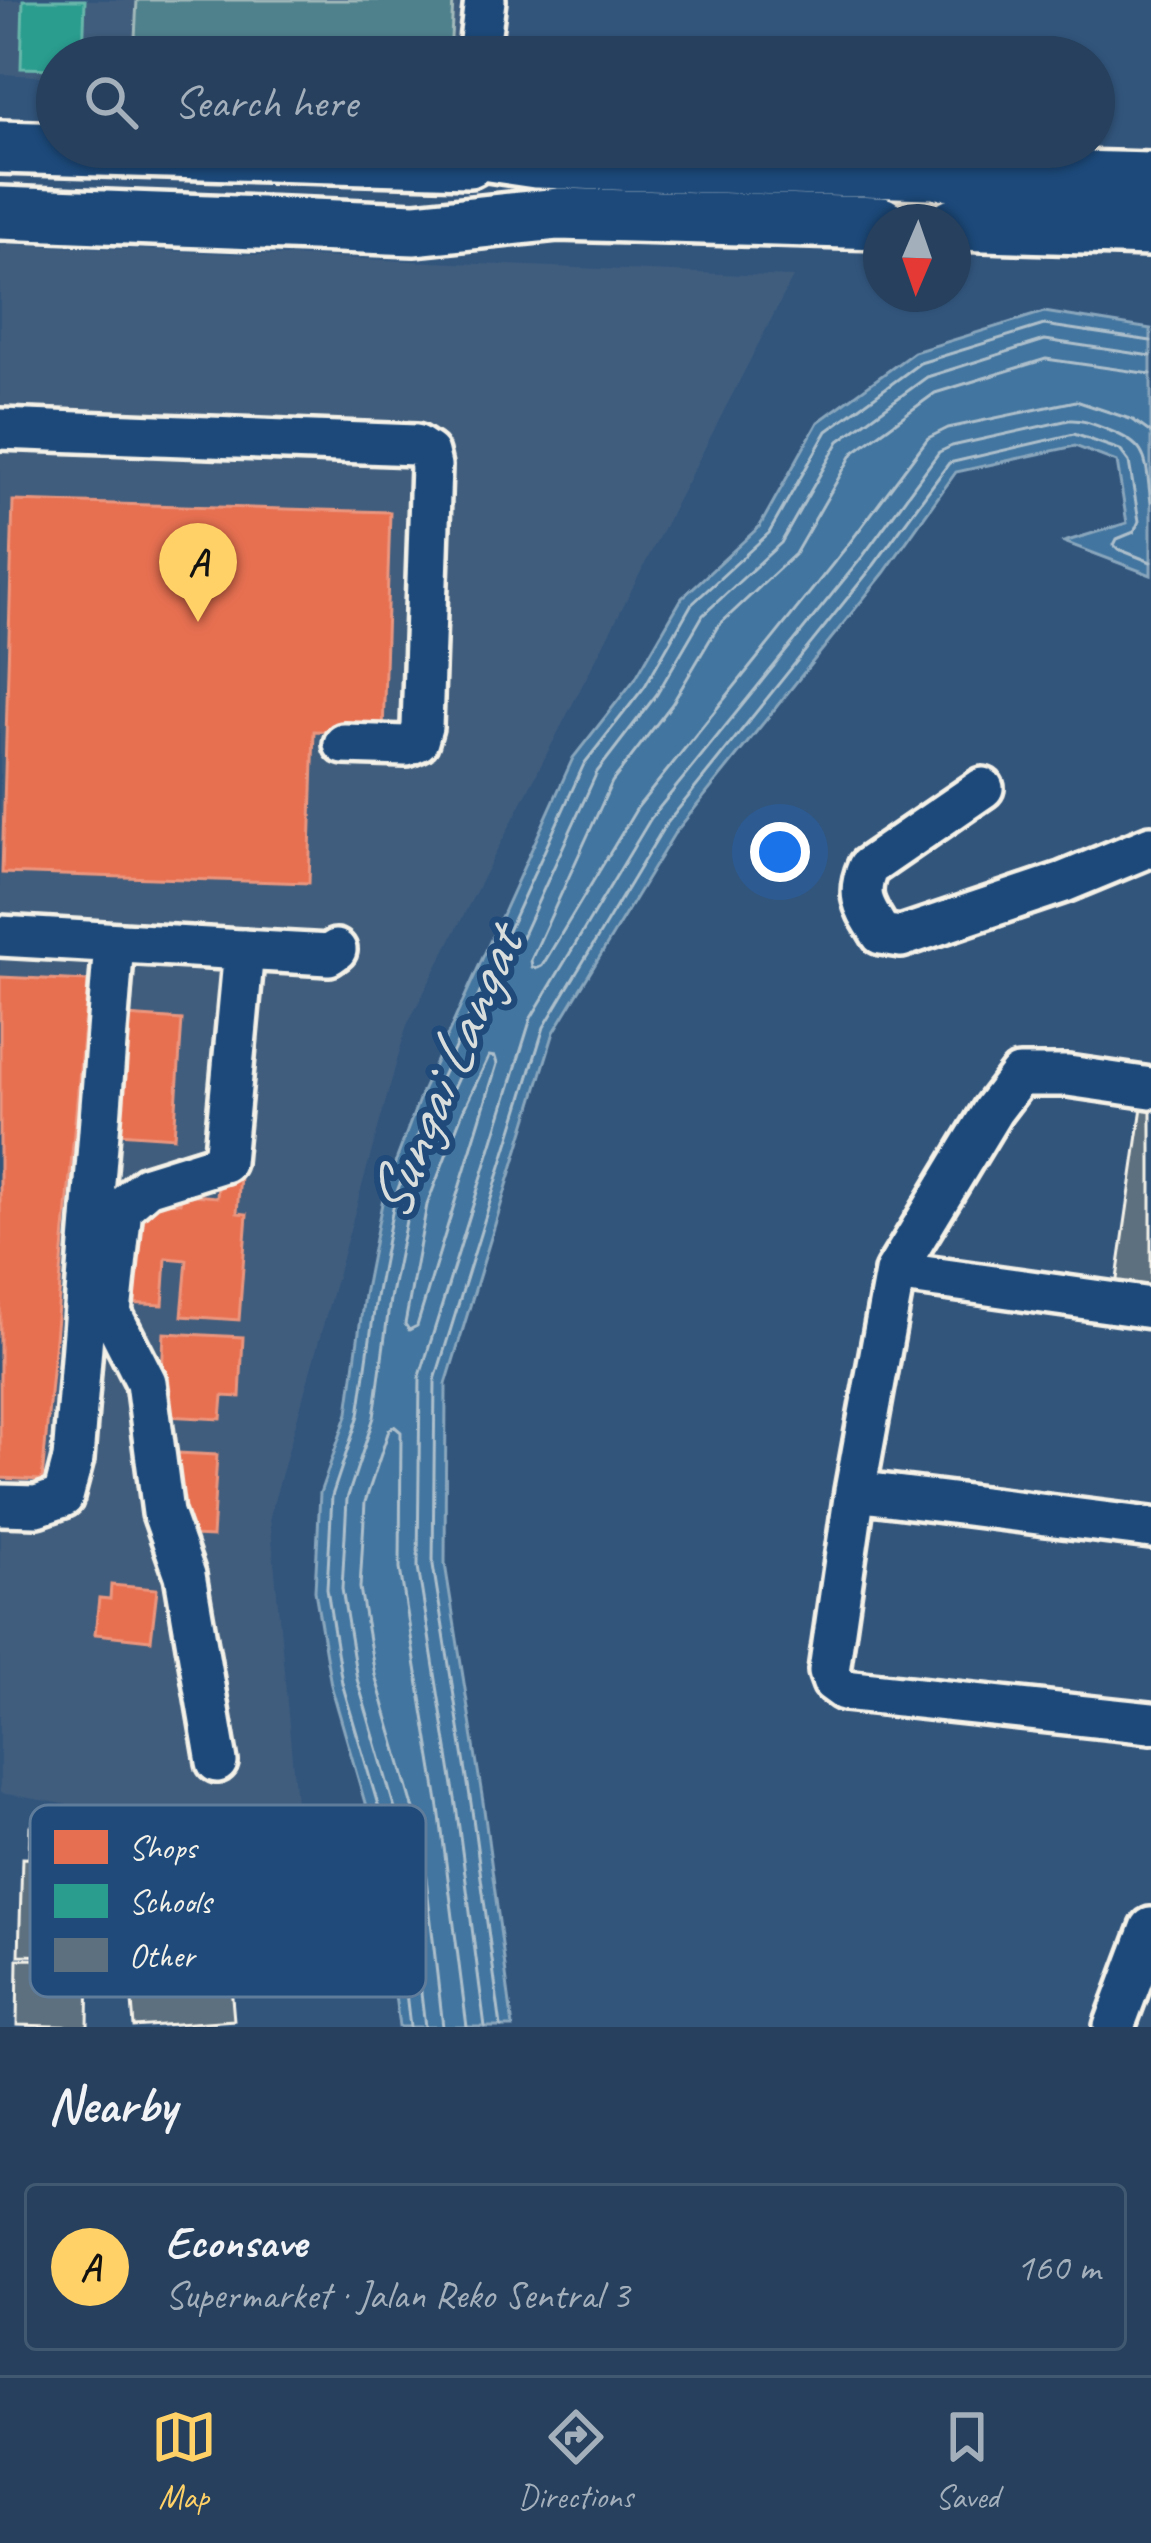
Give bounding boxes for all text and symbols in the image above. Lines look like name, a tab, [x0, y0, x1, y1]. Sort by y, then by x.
search box	[36, 36, 1115, 168]
icon: search	[78, 69, 144, 135]
text: Search here	[174, 74, 357, 131]
north arrow	[863, 204, 971, 312]
pin: A	[159, 523, 237, 622]
your location	[750, 822, 810, 882]
water label: Sungai Langat	[348, 908, 545, 1231]
legend	[30, 1805, 426, 1997]
text: Shops	[129, 1827, 199, 1869]
text: Schools	[129, 1881, 214, 1923]
text: Other	[129, 1935, 198, 1977]
text: Nearby	[48, 2073, 176, 2137]
text: Econsave	[165, 2214, 306, 2271]
text: A	[80, 2243, 100, 2292]
text: 160 m	[1016, 2243, 1100, 2292]
text: Supermarket · Jalan Reko Sentral 3	[165, 2271, 629, 2320]
tab: Map	[151, 2404, 217, 2518]
tab: Directions	[518, 2404, 633, 2518]
tab: Saved	[934, 2404, 1000, 2518]

